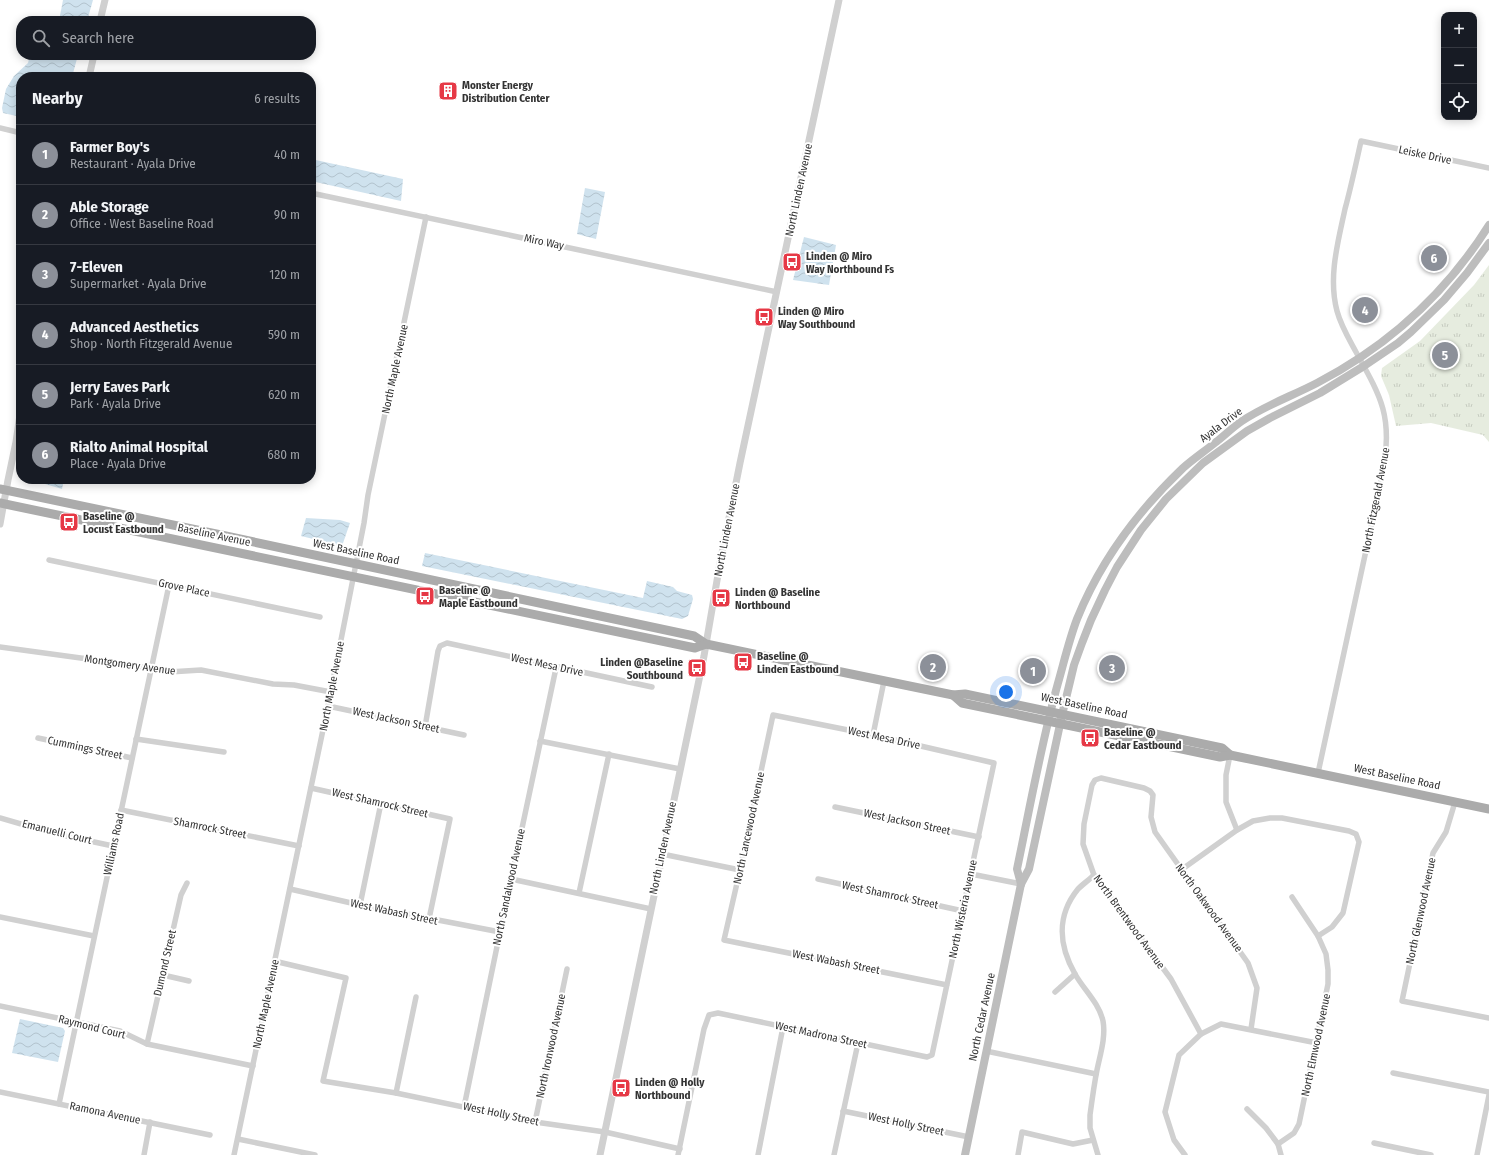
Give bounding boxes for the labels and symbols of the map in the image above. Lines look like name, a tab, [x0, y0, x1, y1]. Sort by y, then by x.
place label: Monster Energy Distribution Center	[462, 79, 550, 105]
building icon: Monster Energy Distribution Center	[437, 80, 459, 102]
street label: North Linden Avenue	[783, 142, 815, 238]
street label: Leiske Drive	[1397, 143, 1453, 167]
street label: Miro Way	[523, 231, 565, 253]
pin: 6	[1421, 243, 1447, 273]
place label: Linden @ Miro Way Northbound Fs	[806, 250, 894, 276]
bus stop icon: Linden @ Miro Way Northbound Fs	[781, 251, 803, 273]
pin: 4	[1352, 295, 1378, 325]
place label: Linden @ Miro Way Southbound	[778, 305, 855, 331]
bus stop icon: Linden @ Miro Way Southbound	[753, 306, 775, 328]
street label: North Maple Avenue	[379, 323, 411, 415]
pin: 5	[1432, 340, 1458, 370]
street label: Ayala Drive	[1197, 405, 1245, 445]
street label: North Fitzgerald Avenue	[1359, 446, 1393, 554]
street label: North Linden Avenue	[712, 482, 742, 578]
place label: Baseline @ Locust Eastbound	[83, 510, 164, 536]
bus stop icon: Baseline @ Locust Eastbound	[58, 511, 80, 533]
street label: Baseline Avenue	[176, 521, 252, 549]
street label: West Baseline Road	[312, 536, 400, 568]
street label: Grove Place	[157, 576, 211, 600]
place label: Baseline @ Maple Eastbound	[439, 584, 518, 610]
bus stop icon: Baseline @ Maple Eastbound	[414, 585, 436, 607]
place label: Linden @ Baseline Northbound	[735, 586, 820, 612]
bus stop icon: Linden @ Baseline Northbound	[710, 587, 732, 609]
street label: North Maple Avenue	[317, 640, 347, 732]
place label: Baseline @ Linden Eastbound	[757, 650, 839, 676]
street label: West Mesa Drive	[510, 651, 584, 679]
bus stop icon: Baseline @ Linden Eastbound	[732, 651, 754, 673]
street label: Montgomery Avenue	[84, 652, 176, 678]
pin: 2	[920, 652, 946, 682]
pin: 3	[1099, 653, 1125, 683]
place label: Linden @Baseline Southbound	[600, 656, 683, 682]
pin: 1	[1020, 656, 1046, 686]
bus stop icon: Linden @Baseline Southbound	[686, 657, 708, 679]
your location	[996, 682, 1016, 702]
street label: West Baseline Road	[1040, 690, 1128, 722]
street label: West Jackson Street	[351, 704, 441, 736]
street label: West Mesa Drive	[847, 724, 921, 752]
place label: Baseline @ Cedar Eastbound	[1104, 726, 1181, 752]
bus stop icon: Baseline @ Cedar Eastbound	[1079, 727, 1101, 749]
street label: Cummings Street	[46, 734, 124, 762]
street label: West Baseline Road	[1353, 761, 1441, 793]
street label: North Lancewood Avenue	[731, 771, 767, 885]
street label: West Shamrock Street	[331, 786, 430, 820]
street label: North Linden Avenue	[647, 800, 679, 896]
street label: West Jackson Street	[862, 806, 952, 838]
street label: Williams Road	[101, 812, 127, 876]
street label: Shamrock Street	[172, 815, 248, 842]
street label: Emanuelli Court	[21, 817, 94, 847]
street label: North Sandalwood Avenue	[490, 827, 528, 947]
street label: North Glenwood Avenue	[1403, 856, 1439, 966]
street label: North Wisteria Avenue	[946, 858, 980, 960]
street label: North Oakwood Avenue	[1173, 861, 1245, 955]
street label: North Brentwood Avenue	[1091, 872, 1167, 972]
street label: West Shamrock Street	[841, 878, 940, 912]
street label: West Wabash Street	[349, 896, 439, 928]
street label: Dumond Street	[151, 928, 179, 997]
street label: West Wabash Street	[791, 947, 881, 977]
street label: North Maple Avenue	[250, 958, 282, 1050]
street label: North Cedar Avenue	[966, 972, 998, 1062]
street label: North Elmwood Avenue	[1299, 992, 1333, 1098]
street label: North Ironwood Avenue	[534, 993, 568, 1099]
street label: Raymond Court	[57, 1012, 127, 1042]
street label: West Madrona Street	[774, 1019, 869, 1051]
place label: Linden @ Holly Northbound	[635, 1076, 705, 1102]
bus stop icon: Linden @ Holly Northbound	[610, 1077, 632, 1099]
street label: Ramona Avenue	[68, 1099, 142, 1127]
street label: West Holly Street	[462, 1100, 540, 1128]
street label: West Holly Street	[867, 1110, 945, 1138]

